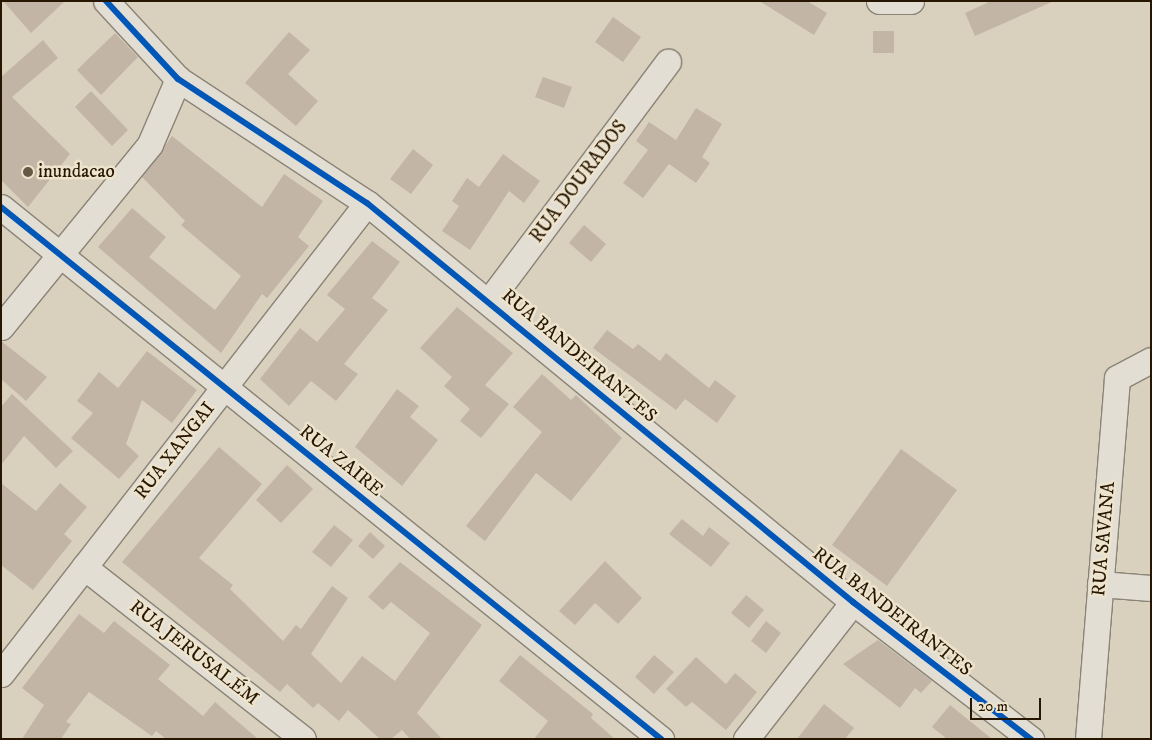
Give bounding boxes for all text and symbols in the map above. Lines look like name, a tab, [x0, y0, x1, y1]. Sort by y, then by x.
street label: RUA DOURADOS	[526, 116, 632, 248]
place label: inundacao	[38, 161, 115, 183]
marker: inundacao	[22, 166, 34, 178]
street label: RUA BANDEIRANTES	[497, 284, 661, 428]
street label: RUA XANGAI	[130, 398, 220, 504]
street label: RUA ZAIRE	[295, 420, 387, 502]
street label: RUA SAVANA	[1088, 481, 1120, 597]
street label: RUA BANDEIRANTES	[808, 543, 976, 681]
street label: RUA JERUSALÉM	[125, 596, 263, 710]
scale bar	[972, 688, 1043, 720]
text: 20 m	[978, 697, 1008, 716]

